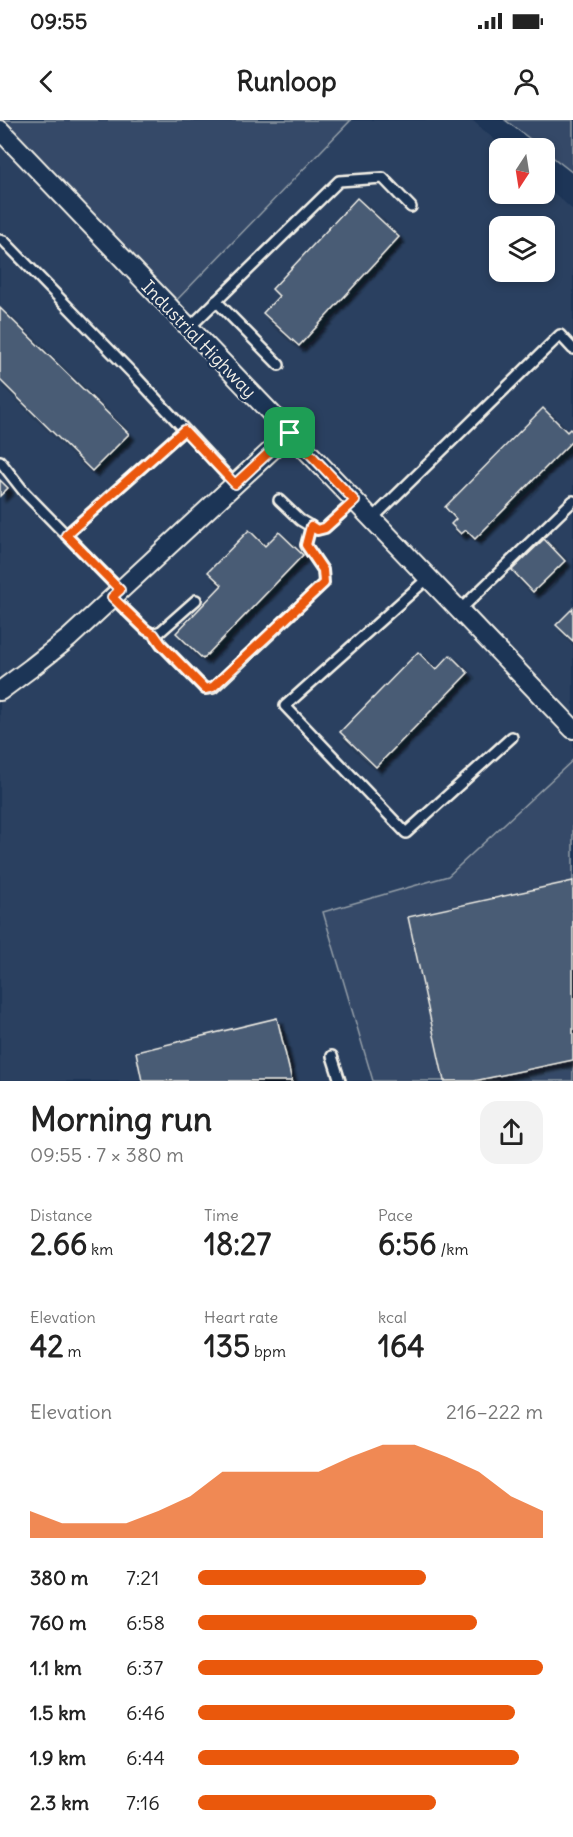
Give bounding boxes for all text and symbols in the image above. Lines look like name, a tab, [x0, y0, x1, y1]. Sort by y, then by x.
text: 09:55	[30, 7, 87, 35]
text: Runloop	[236, 64, 337, 98]
icon: back	[30, 65, 63, 98]
icon: person	[510, 65, 543, 98]
north arrow	[489, 138, 555, 204]
map controls	[489, 138, 555, 282]
button: layers	[489, 216, 555, 282]
street label: Industrial Highway	[137, 275, 261, 403]
pin	[264, 407, 315, 458]
icon: arrive	[273, 416, 306, 449]
text: Morning run	[30, 1098, 212, 1140]
button: share	[480, 1101, 543, 1164]
text: 09:55 · 7 × 380 m	[30, 1142, 184, 1167]
text: Distance	[30, 1205, 92, 1225]
text: Time	[204, 1205, 239, 1225]
text: Pace	[378, 1205, 413, 1225]
text: 2.66	[30, 1225, 87, 1263]
text: 18:27	[204, 1225, 271, 1263]
text: 6:56	[378, 1225, 437, 1263]
text: km	[87, 1239, 113, 1259]
text: /km	[437, 1239, 468, 1259]
text: Elevation	[30, 1307, 96, 1327]
text: Heart rate	[204, 1307, 278, 1327]
text: kcal	[378, 1307, 407, 1327]
text: 42	[30, 1327, 64, 1365]
text: 135	[204, 1327, 250, 1365]
text: 164	[378, 1327, 425, 1365]
text: m	[64, 1341, 82, 1361]
text: bpm	[250, 1341, 286, 1361]
text: Elevation	[30, 1399, 112, 1424]
text: 216–222 m	[446, 1399, 543, 1424]
text: 380 m	[30, 1565, 88, 1590]
text: 7:21	[126, 1565, 159, 1590]
text: 760 m	[30, 1610, 87, 1635]
text: 6:58	[126, 1610, 165, 1635]
text: 1.1 km	[30, 1655, 82, 1680]
text: 6:37	[126, 1655, 163, 1680]
text: 1.5 km	[30, 1700, 86, 1725]
text: 6:46	[126, 1700, 165, 1725]
text: 1.9 km	[30, 1745, 86, 1770]
text: 6:44	[126, 1745, 165, 1770]
text: 2.3 km	[30, 1790, 89, 1815]
text: 7:16	[126, 1790, 160, 1815]

